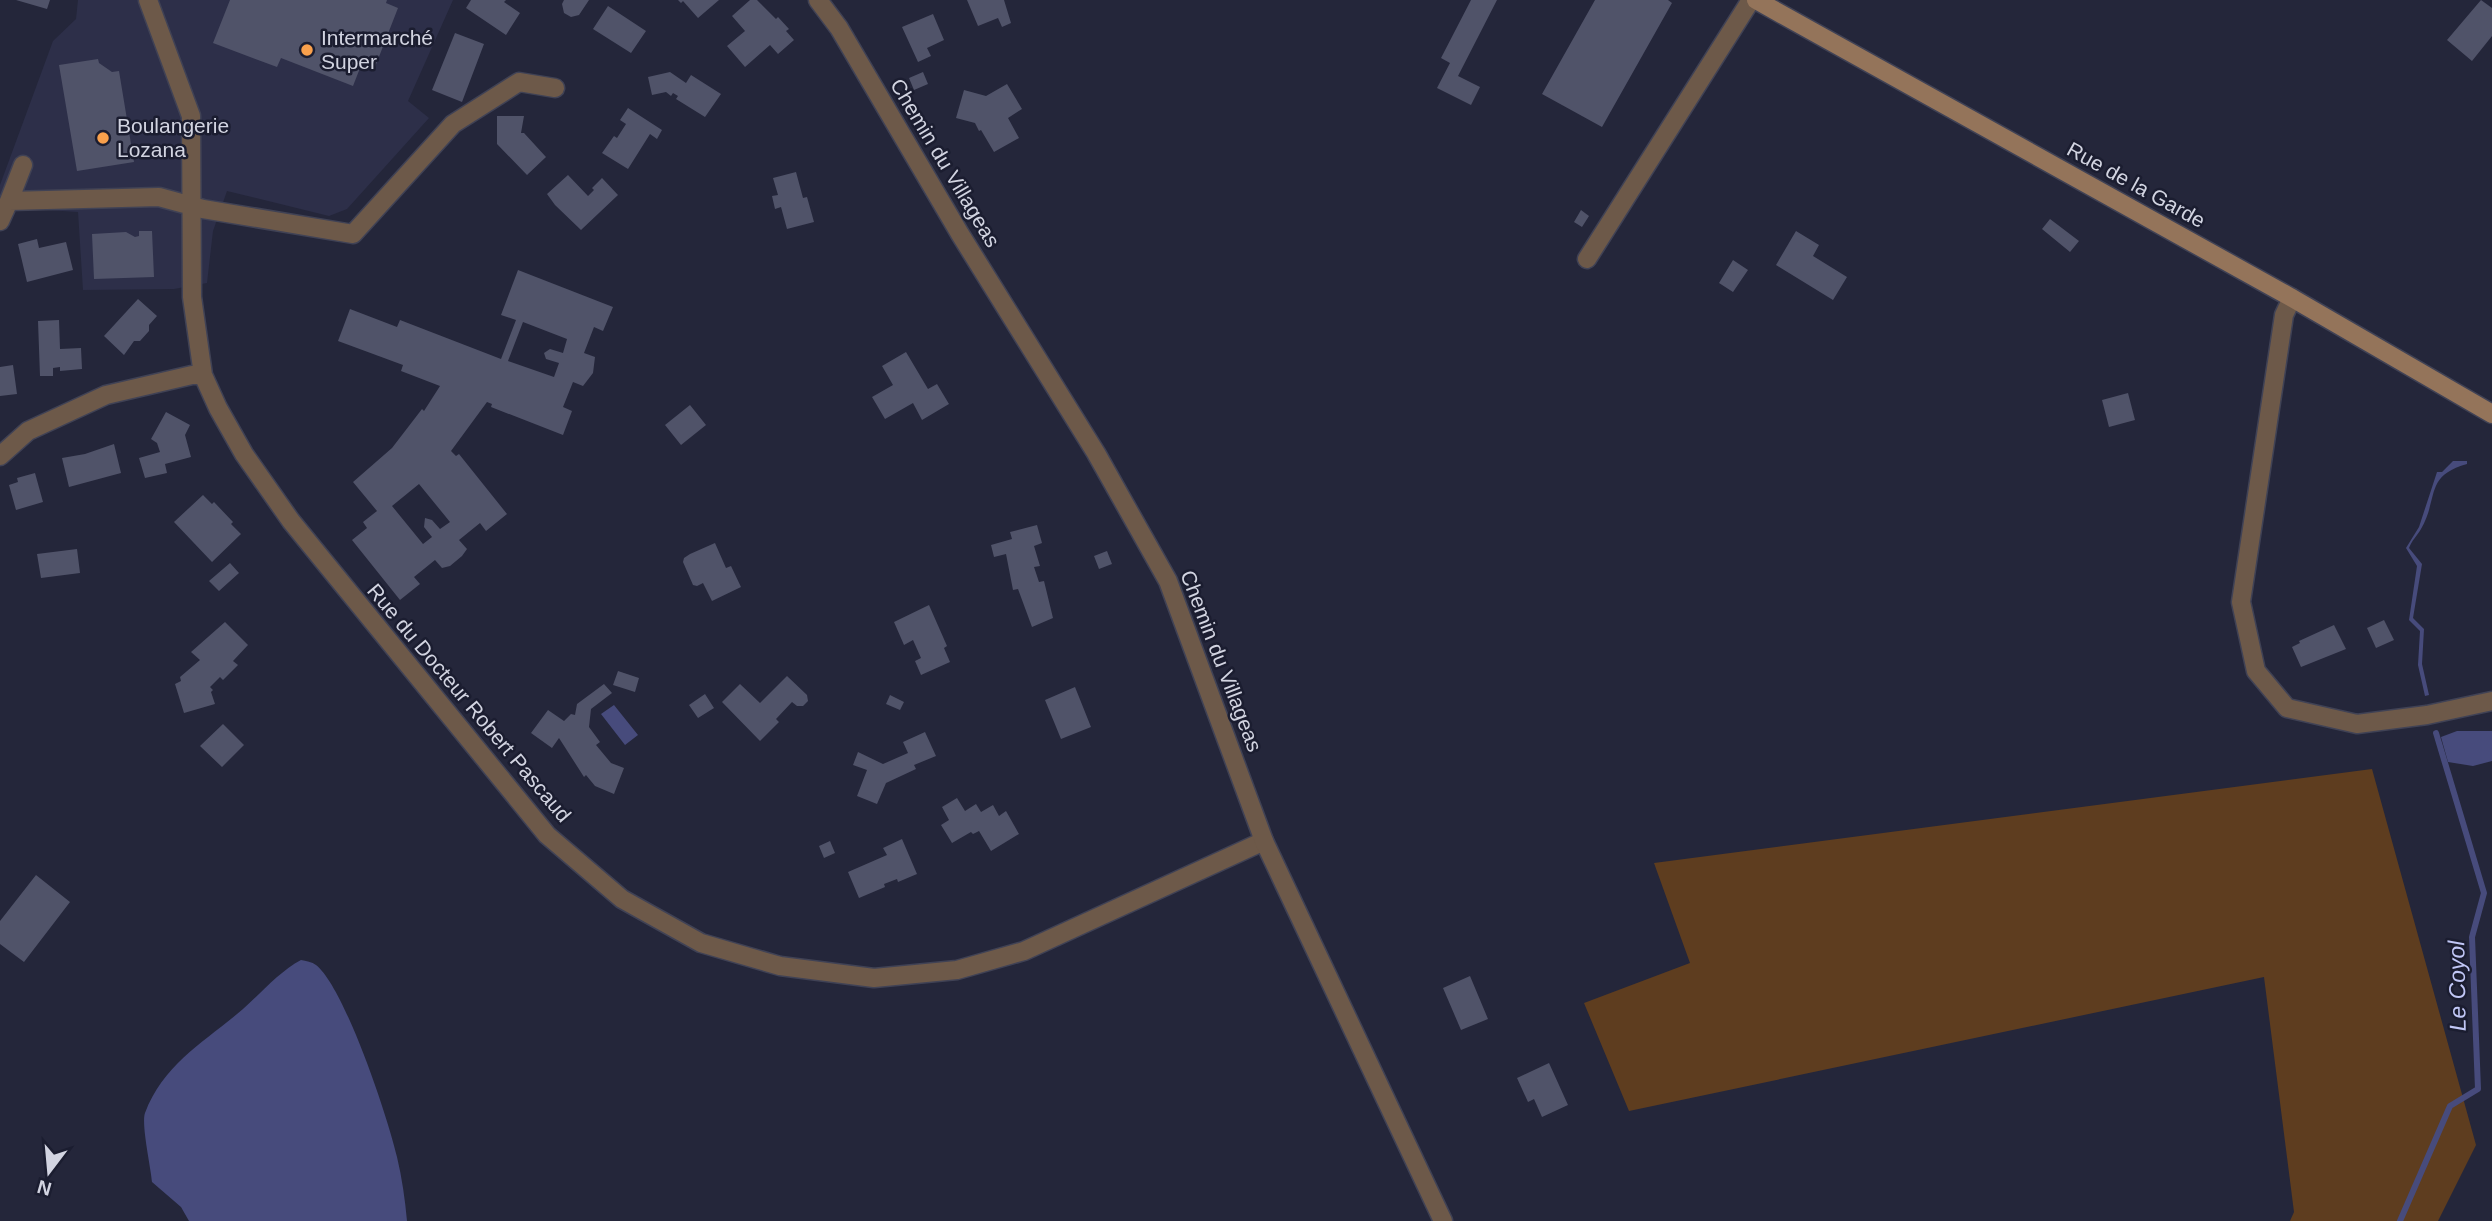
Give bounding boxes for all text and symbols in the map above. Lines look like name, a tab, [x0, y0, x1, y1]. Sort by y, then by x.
place label: Intermarché Super	[321, 26, 433, 73]
marker: Intermarché Super	[299, 42, 315, 58]
street label: Chemin du Villageas	[886, 74, 1005, 251]
place label: Boulangerie Lozana	[117, 114, 229, 161]
marker: Boulangerie Lozana	[95, 130, 111, 146]
street label: Rue de la Garde	[2063, 137, 2209, 232]
street label: Chemin du Villageas	[1176, 567, 1267, 755]
street label: Rue du Docteur Robert Pascaud	[363, 579, 576, 826]
water label: Le Coyol	[2443, 940, 2471, 1032]
north arrow	[14, 1137, 84, 1207]
text: N	[35, 1176, 54, 1200]

